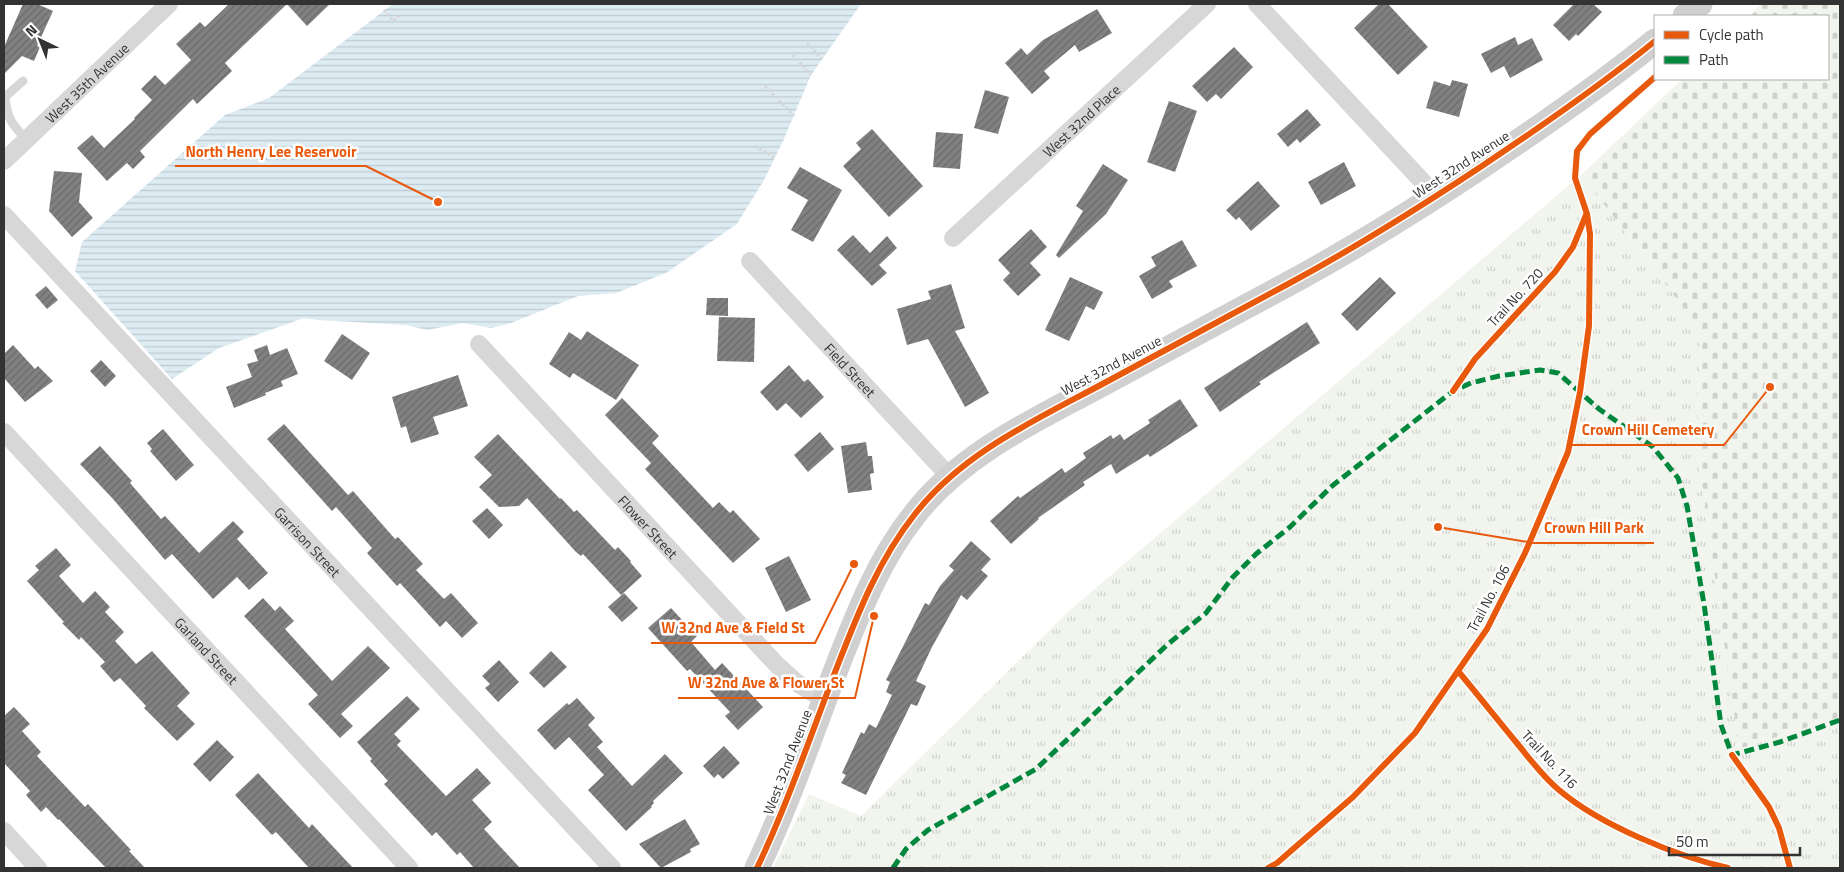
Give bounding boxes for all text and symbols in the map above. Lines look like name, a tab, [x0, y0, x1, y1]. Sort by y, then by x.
north arrow	[15, 15, 65, 65]
legend	[1654, 15, 1829, 80]
text: N	[20, 19, 42, 41]
text: Cycle path	[1699, 23, 1764, 46]
street label: West 35th Avenue	[40, 37, 133, 128]
text: Path	[1699, 48, 1729, 71]
street label: West 32nd Place	[1037, 79, 1125, 161]
street label: West 32nd Avenue	[1409, 125, 1513, 203]
callout: North Henry Lee Reservoir	[175, 136, 366, 166]
text: North Henry Lee Reservoir	[186, 140, 357, 163]
street label: Trail No. 720	[1482, 263, 1548, 331]
street label: West 32nd Avenue	[1057, 330, 1165, 400]
street label: Field Street	[820, 338, 881, 402]
callout: Crown Hill Cemetery	[1572, 415, 1724, 445]
text: Crown Hill Cemetery	[1582, 418, 1715, 441]
street label: Flower Street	[614, 490, 683, 563]
street label: Garrison Street	[270, 502, 346, 581]
callout: Crown Hill Park	[1534, 513, 1654, 543]
text: Crown Hill Park	[1544, 516, 1644, 539]
street label: Trail No. 106	[1461, 560, 1515, 636]
street label: Garland Street	[170, 612, 243, 689]
callout: W 32nd Ave & Field St	[651, 613, 815, 643]
text: W 32nd Ave & Field St	[661, 616, 805, 639]
callout: W 32nd Ave & Flower St	[678, 668, 855, 698]
text: W 32nd Ave & Flower St	[688, 671, 845, 694]
street label: West 32nd Avenue	[757, 706, 817, 818]
street label: Trail No. 116	[1517, 725, 1583, 793]
scale bar	[1669, 824, 1800, 856]
text: 50 m	[1676, 830, 1709, 853]

